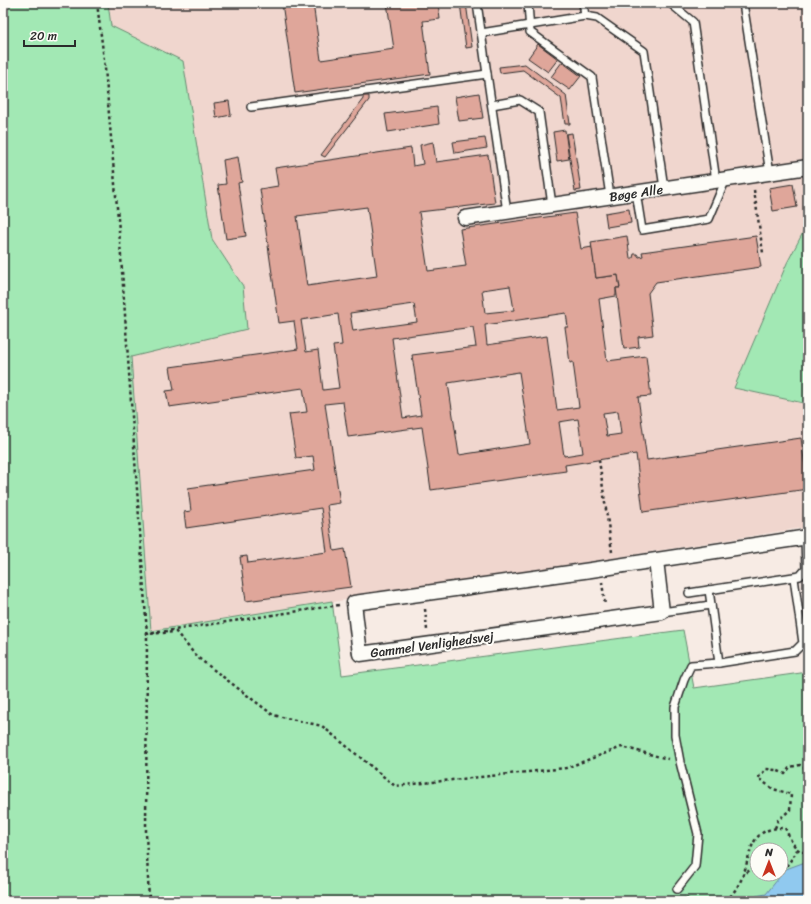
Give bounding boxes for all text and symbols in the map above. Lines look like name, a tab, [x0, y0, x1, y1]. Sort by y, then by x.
scale bar	[24, 22, 75, 48]
text: 20 m	[30, 25, 57, 47]
street label: Bøge Alle	[608, 178, 665, 208]
street label: Gammel Venlighedsvej	[369, 624, 496, 665]
north arrow	[749, 842, 789, 882]
text: N	[764, 843, 773, 862]

